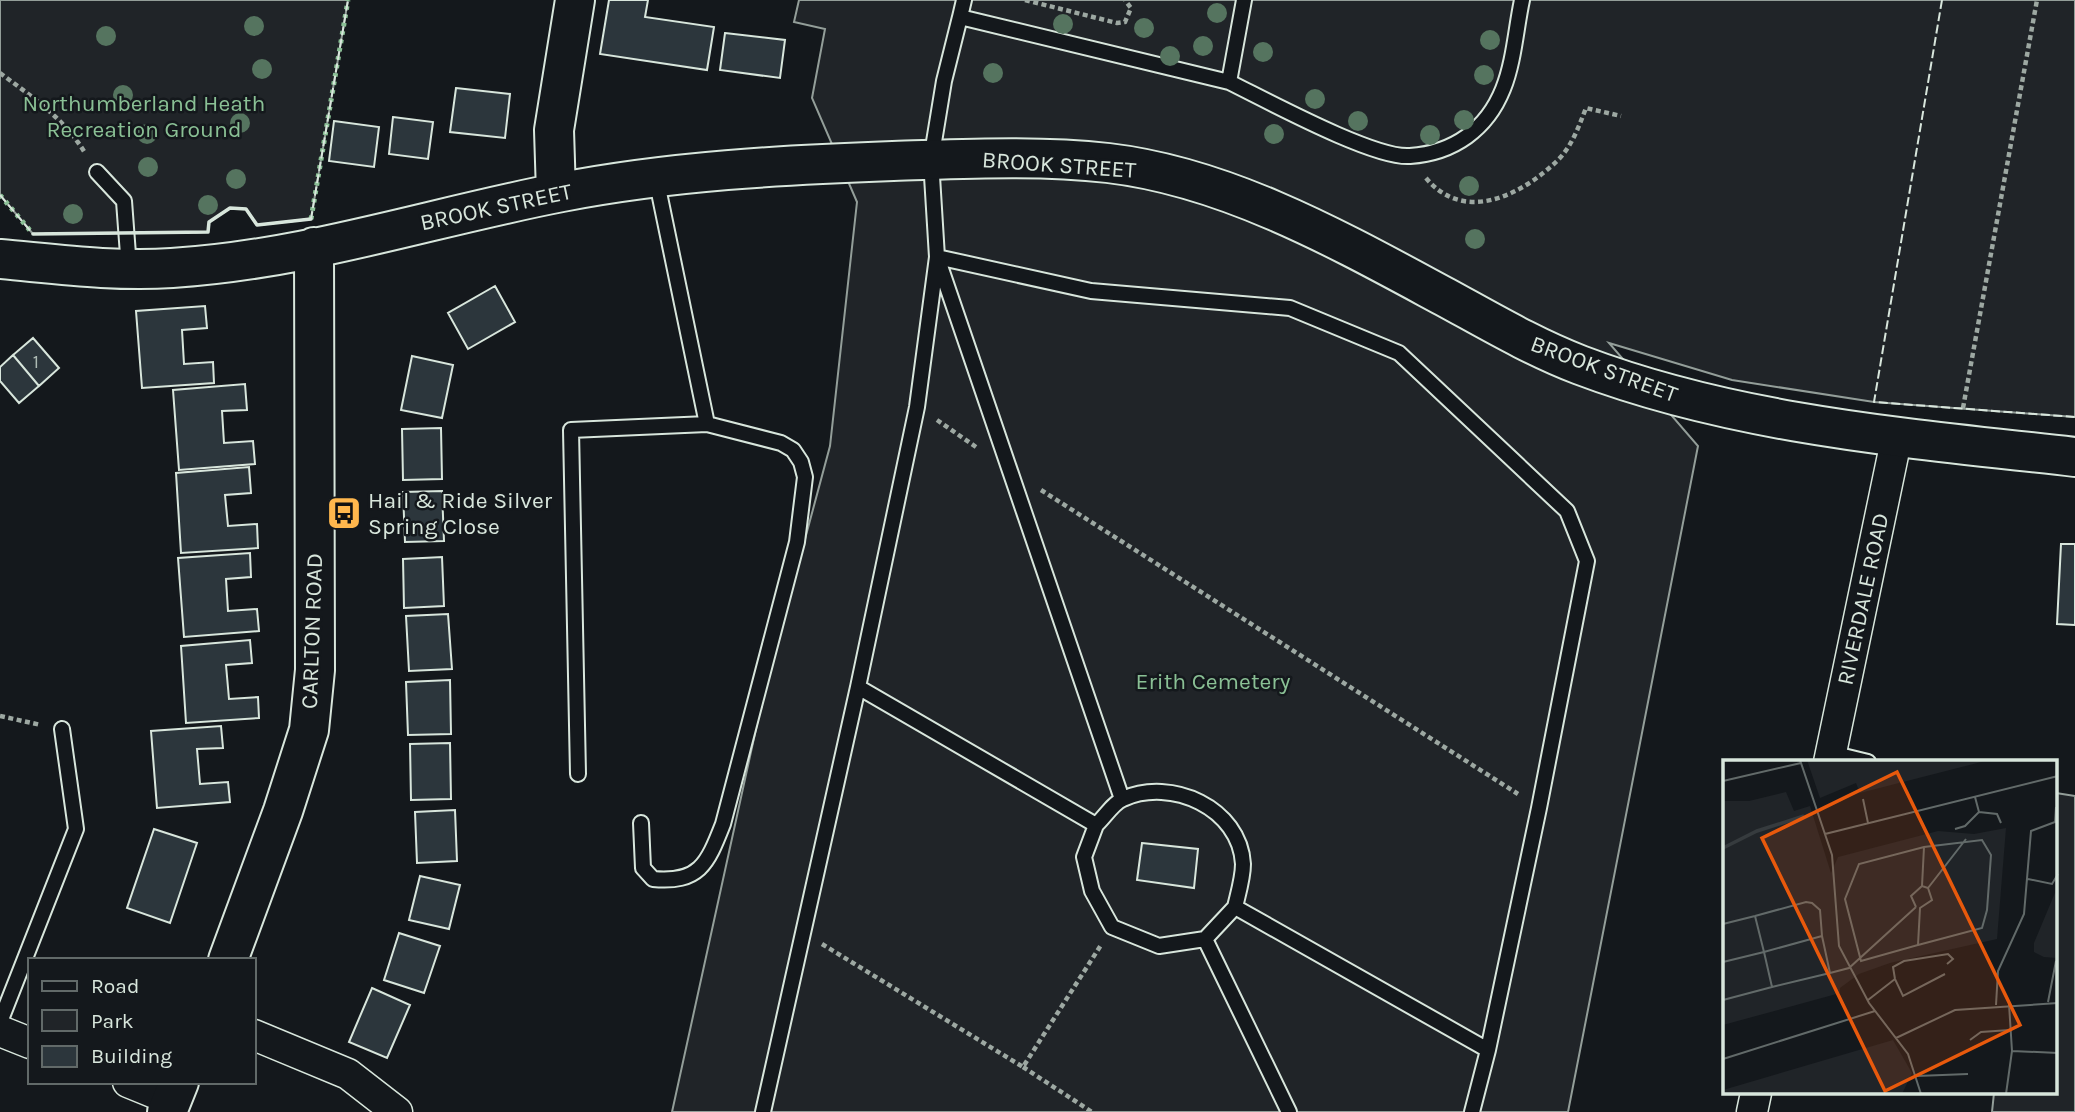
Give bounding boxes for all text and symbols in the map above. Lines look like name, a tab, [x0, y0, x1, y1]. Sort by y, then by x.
park label: Northumberland Heath Recreation Ground	[23, 90, 265, 143]
street label: BROOK STREET	[981, 146, 1137, 184]
street label: BROOK STREET	[418, 178, 575, 236]
street label: BROOK STREET	[1527, 330, 1682, 408]
house number: 1	[33, 351, 39, 373]
place label: Hail & Ride Silver Spring Close	[368, 487, 553, 540]
bus stop icon: Hail & Ride Silver Spring Close	[325, 494, 363, 532]
street label: RIVERDALE ROAD	[1832, 510, 1894, 688]
street label: CARLTON ROAD	[296, 553, 328, 709]
park label: Erith Cemetery	[1136, 668, 1291, 695]
inset map	[1723, 760, 2058, 1094]
legend	[28, 958, 256, 1084]
text: Road	[91, 974, 139, 998]
text: Park	[91, 1009, 134, 1033]
text: Building	[91, 1044, 172, 1068]

